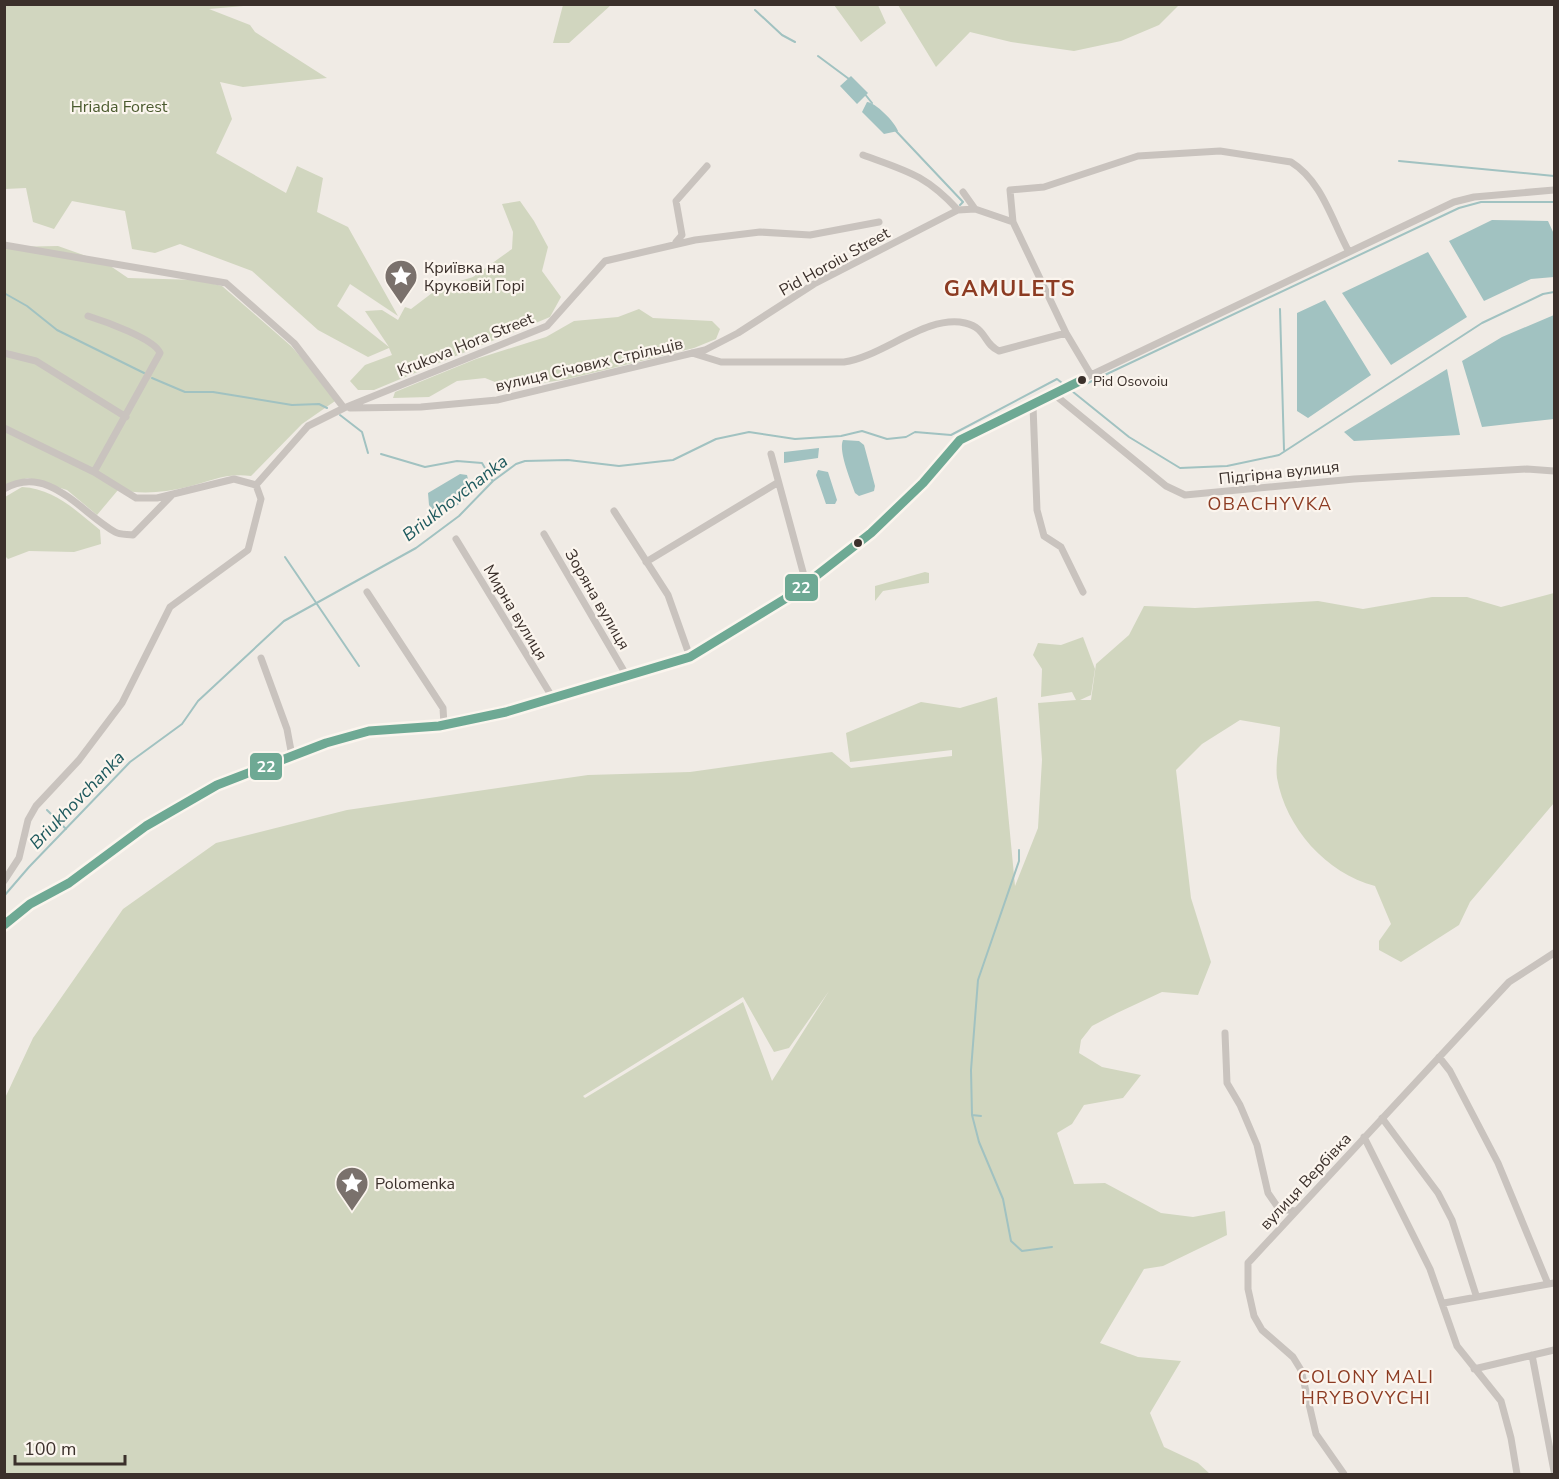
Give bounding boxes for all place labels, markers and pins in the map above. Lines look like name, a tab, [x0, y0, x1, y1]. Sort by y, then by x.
place label: Криївка на Круковій Горі	[424, 257, 525, 297]
place icon: Криївка на Круковій Горі	[383, 258, 419, 305]
place label: Pid Osovoiu	[1093, 372, 1168, 391]
marker: Pid Osovoiu	[1076, 374, 1088, 386]
unlabelled marker	[852, 537, 864, 549]
place icon: Polomenka	[334, 1165, 370, 1212]
place label: Polomenka	[375, 1173, 455, 1195]

